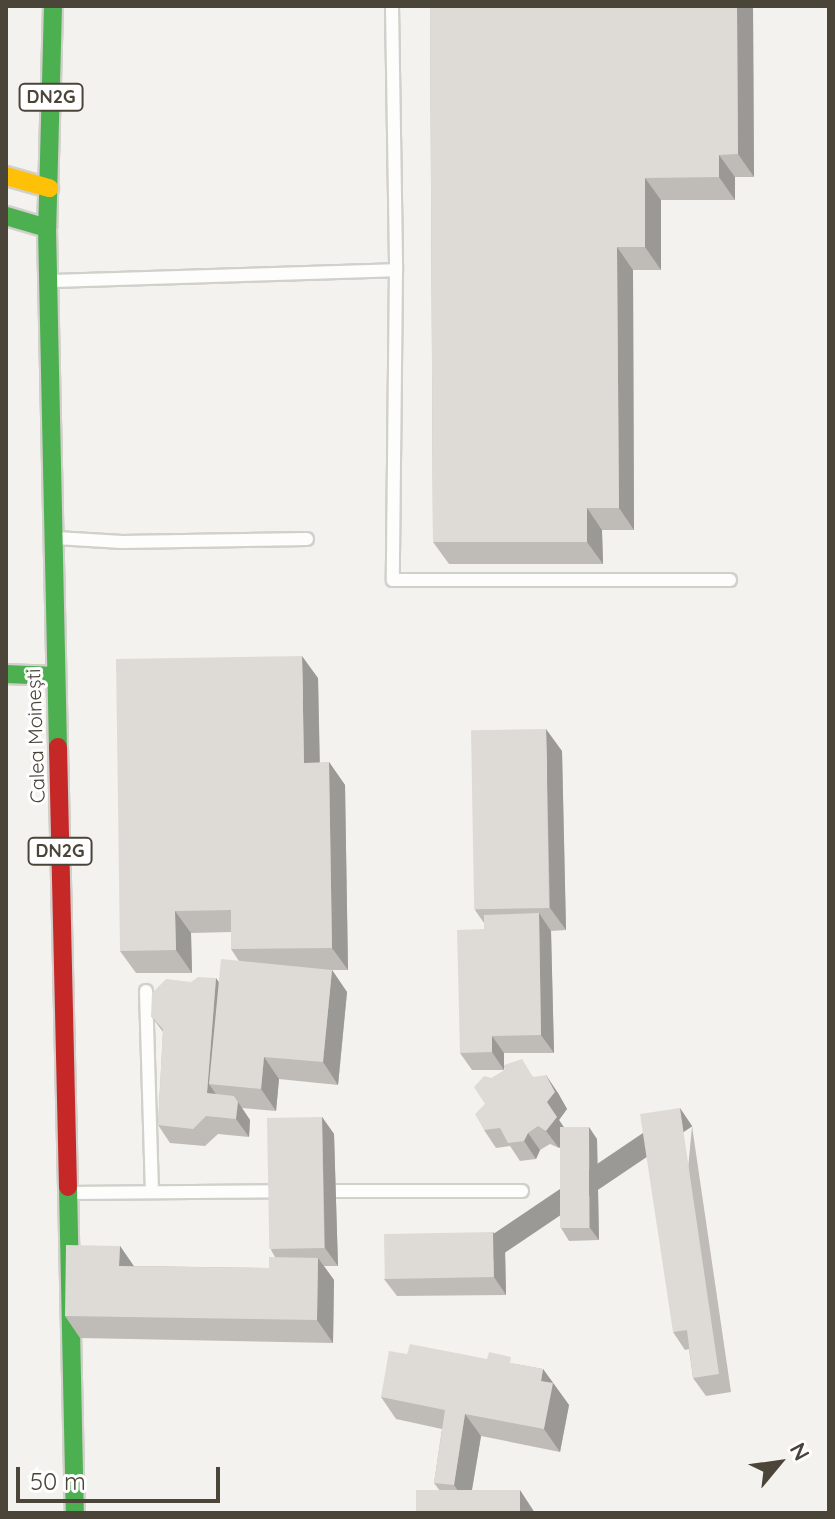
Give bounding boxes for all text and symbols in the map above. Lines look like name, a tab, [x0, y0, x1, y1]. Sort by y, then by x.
road number: DN2G	[17, 83, 85, 111]
street label: Calea Moinești	[21, 668, 49, 804]
road number: DN2G	[26, 837, 94, 865]
north arrow	[739, 1423, 819, 1503]
text: N	[784, 1437, 816, 1465]
scale bar	[20, 1451, 224, 1501]
text: 50 m	[30, 1466, 86, 1496]

